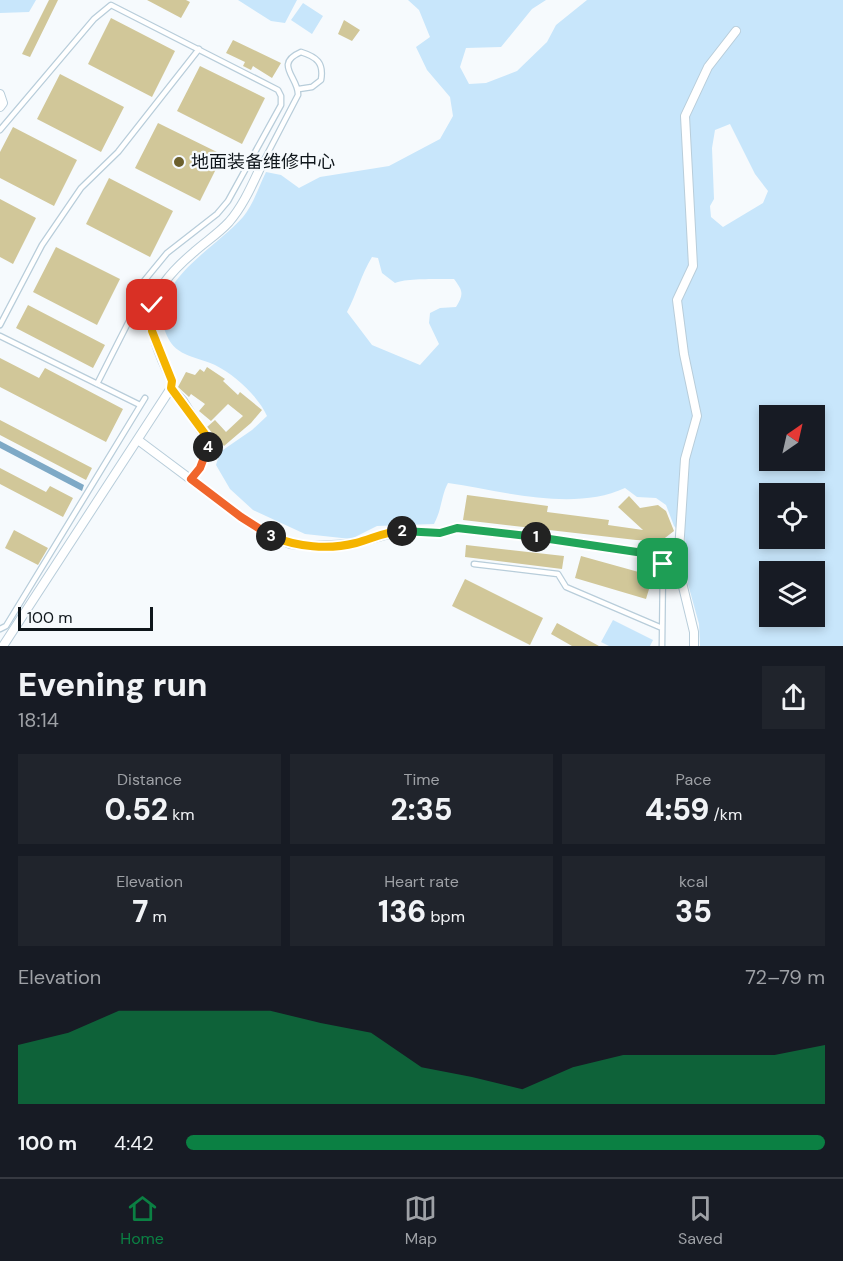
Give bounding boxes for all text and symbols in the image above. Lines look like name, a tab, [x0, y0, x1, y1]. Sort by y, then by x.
place label: 地面装备维修中心	[191, 150, 335, 174]
marker: 地面装备维修中心	[172, 155, 186, 169]
pin	[126, 279, 177, 330]
icon: check	[135, 288, 168, 321]
north arrow	[759, 405, 825, 471]
map controls	[759, 405, 825, 627]
pin: 4	[193, 432, 223, 462]
text: 4	[203, 436, 213, 457]
button: locate	[759, 483, 825, 549]
pin: 2	[387, 516, 417, 546]
text: 2	[397, 520, 407, 541]
pin: 3	[256, 521, 286, 551]
pin: 1	[521, 522, 551, 552]
text: 3	[266, 525, 276, 546]
text: 1	[533, 526, 539, 547]
pin	[637, 538, 688, 589]
icon: arrive	[646, 547, 679, 580]
button: layers	[759, 561, 825, 627]
scale bar	[18, 604, 153, 632]
text: 100 m	[27, 607, 72, 628]
text: Evening run	[18, 663, 207, 706]
button: share	[762, 666, 825, 729]
text: 18:14	[18, 707, 59, 733]
text: Distance	[117, 769, 182, 790]
text: Time	[403, 769, 440, 790]
text: Pace	[676, 769, 711, 790]
text: 0.52	[104, 790, 168, 829]
text: 2:35	[391, 790, 452, 829]
text: 4:59	[645, 790, 709, 829]
text: km	[168, 804, 195, 825]
text: /km	[709, 804, 742, 825]
text: Elevation	[116, 871, 183, 892]
text: Heart rate	[384, 871, 459, 892]
text: kcal	[679, 871, 708, 892]
text: 7	[132, 892, 148, 931]
text: 136	[378, 892, 426, 931]
text: 35	[675, 892, 712, 931]
text: m	[148, 906, 167, 927]
text: bpm	[426, 906, 465, 927]
text: Elevation	[18, 964, 101, 990]
text: 72–79 m	[745, 964, 825, 990]
text: 100 m	[18, 1130, 77, 1156]
text: 4:42	[114, 1130, 154, 1156]
tab: Home	[120, 1192, 164, 1249]
tab: Map	[404, 1192, 437, 1249]
tab: Saved	[678, 1192, 723, 1249]

